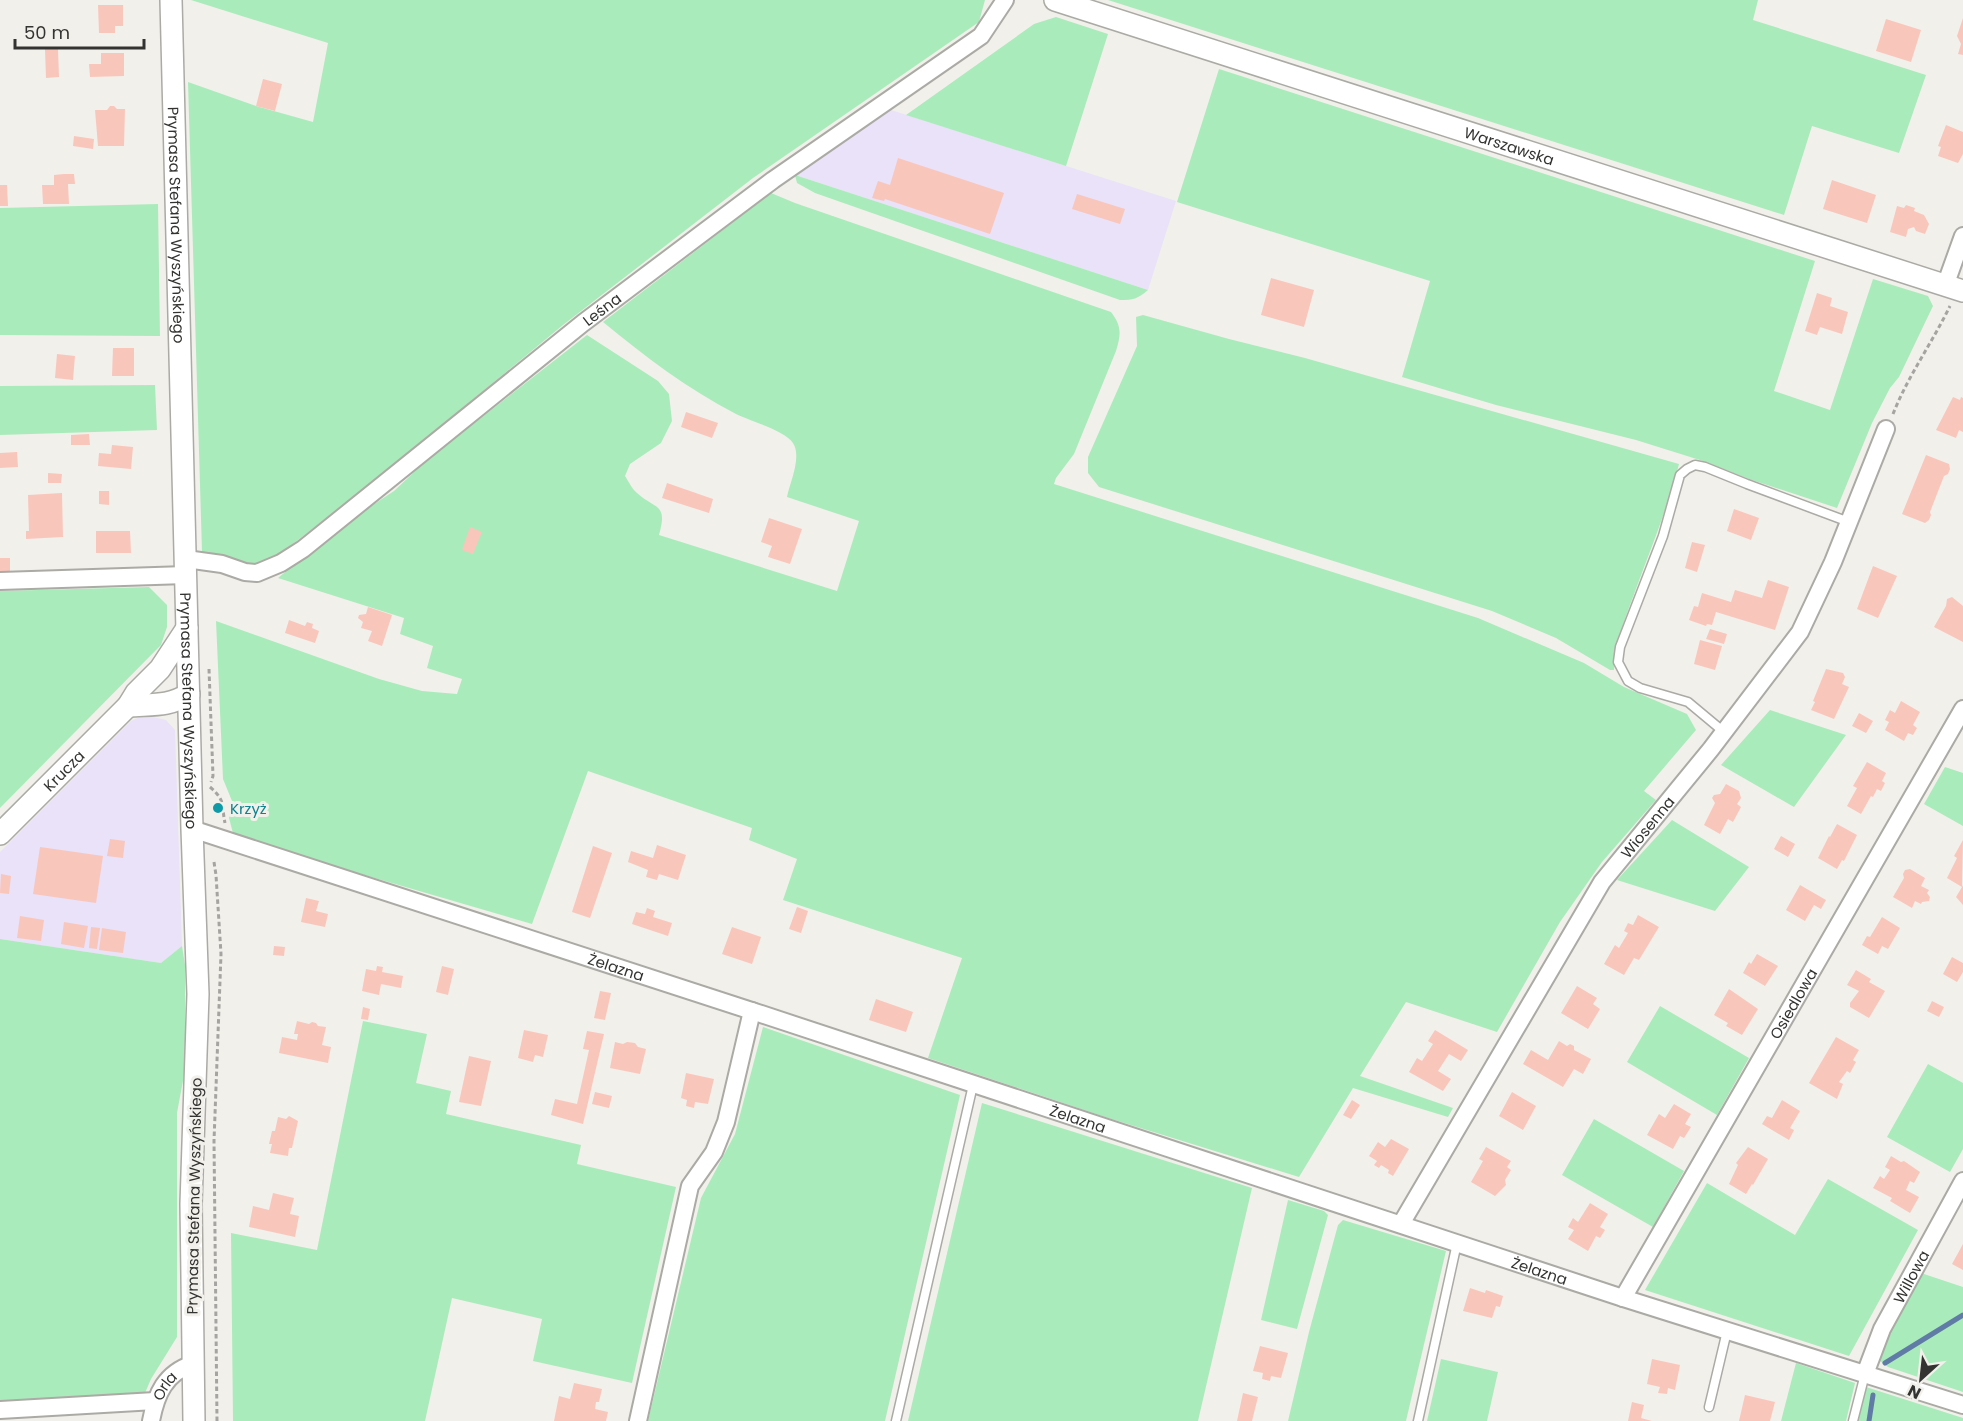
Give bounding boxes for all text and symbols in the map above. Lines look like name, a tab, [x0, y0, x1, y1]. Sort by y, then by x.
scale bar	[15, 12, 144, 50]
text: 50 m	[24, 20, 70, 45]
street label: Prymasa Stefana Wyszyńskiego	[163, 106, 190, 344]
street label: Warszawska	[1462, 121, 1557, 170]
street label: Leśna	[578, 288, 625, 330]
street label: Prymasa Stefana Wyszyńskiego	[176, 592, 203, 829]
street label: Krucza	[38, 745, 89, 796]
street label: Wiosenna	[1615, 791, 1679, 862]
place label: Krzyż	[230, 798, 267, 819]
marker: Krzyż	[211, 801, 225, 815]
street label: Żelazna	[585, 948, 647, 986]
street label: Osiedlowa	[1764, 964, 1822, 1043]
street label: Prymasa Stefana Wyszyńskiego	[181, 1077, 207, 1315]
street label: Żelazna	[1047, 1099, 1109, 1137]
street label: Willowa	[1888, 1246, 1934, 1307]
street label: Żelazna	[1509, 1251, 1570, 1290]
north arrow	[1891, 1349, 1951, 1409]
street label: Orla	[147, 1366, 181, 1404]
text: N	[1904, 1379, 1925, 1405]

